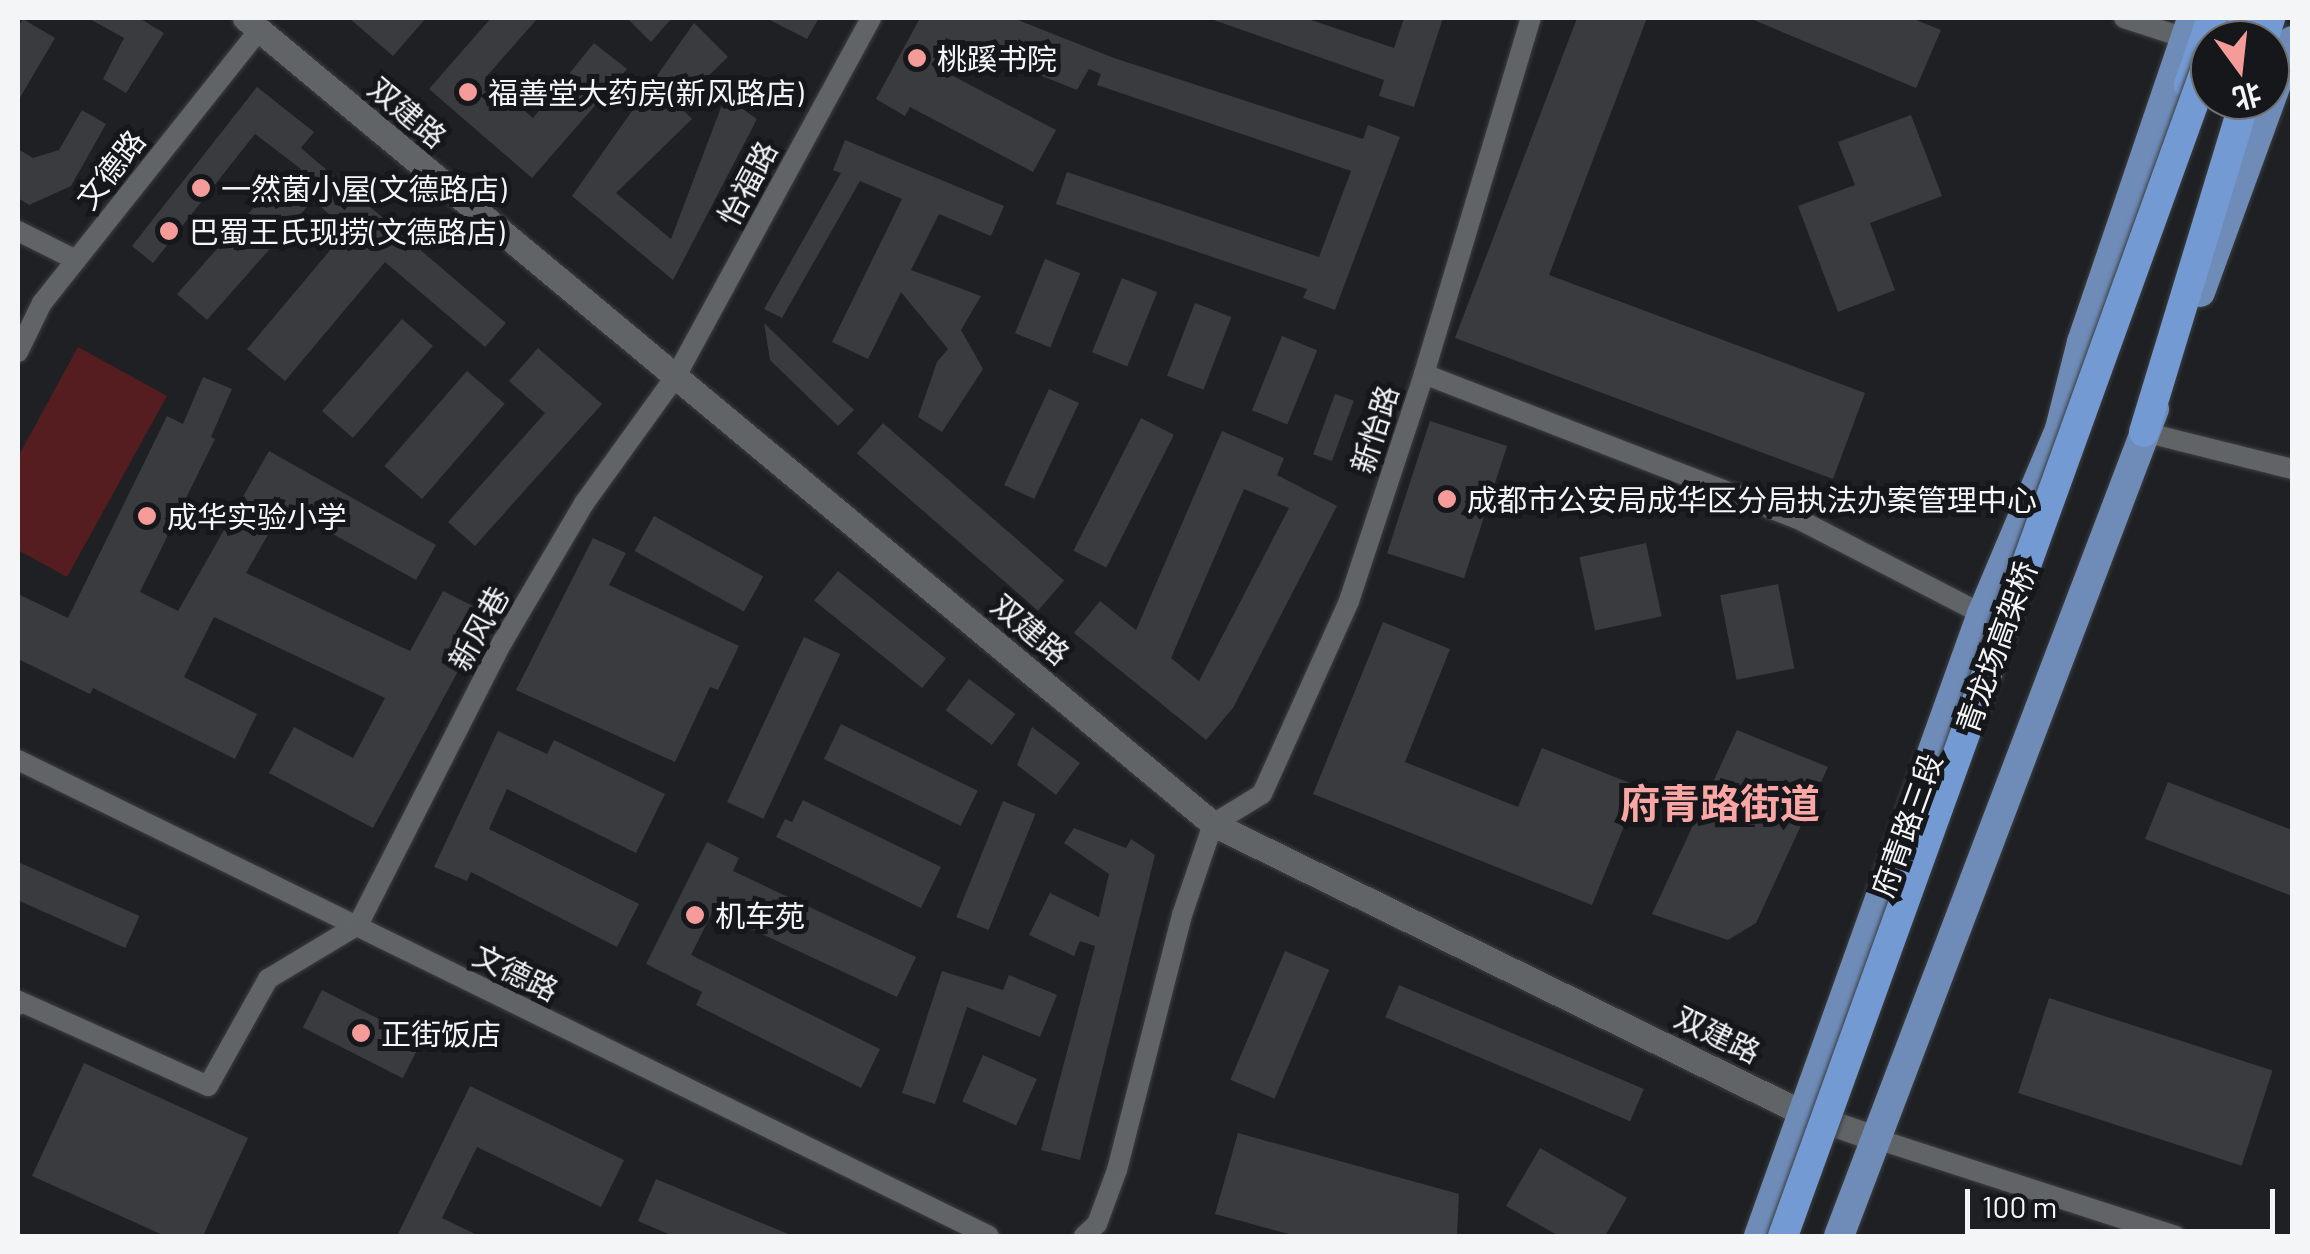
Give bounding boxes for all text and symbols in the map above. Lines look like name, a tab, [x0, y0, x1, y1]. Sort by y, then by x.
north arrow	[2190, 20, 2290, 120]
place label: 桃蹊书院	[937, 40, 1057, 76]
marker: 桃蹊书院	[906, 47, 928, 69]
street label: 双建路	[362, 69, 454, 155]
place label: 福善堂大药房(新风路店)	[488, 74, 804, 110]
text: 北	[2229, 77, 2265, 117]
marker: 福善堂大药房(新风路店)	[457, 81, 479, 103]
street label: 文德路	[68, 122, 152, 216]
street label: 怡福路	[710, 135, 784, 231]
place label: 一然菌小屋(文德路店)	[221, 170, 507, 206]
marker: 一然菌小屋(文德路店)	[190, 177, 212, 199]
place label: 巴蜀王氏现捞(文德路店)	[189, 213, 505, 249]
marker: 巴蜀王氏现捞(文德路店)	[158, 220, 180, 242]
street label: 新怡路	[1343, 381, 1405, 477]
place label: 成都市公安局成华区分局执法办案管理中心	[1467, 481, 2037, 517]
marker: 成都市公安局成华区分局执法办案管理中心	[1436, 488, 1458, 510]
place label: 成华实验小学	[167, 498, 347, 534]
marker: 成华实验小学	[136, 505, 158, 527]
street label: 青龙场高架桥	[1948, 556, 2044, 738]
street label: 新风巷	[440, 580, 516, 676]
street label: 双建路	[985, 586, 1077, 672]
street label: 府青路三段	[1863, 748, 1949, 902]
district label: 府青路街道	[1620, 778, 1820, 826]
place label: 机车苑	[715, 897, 805, 933]
marker: 机车苑	[684, 904, 706, 926]
street label: 文德路	[468, 936, 564, 1008]
street label: 双建路	[1670, 998, 1766, 1070]
place label: 正街饭店	[381, 1015, 501, 1051]
marker: 正街饭店	[350, 1022, 372, 1044]
scale bar	[1970, 1169, 2280, 1231]
text: 100 m	[1982, 1188, 2057, 1224]

